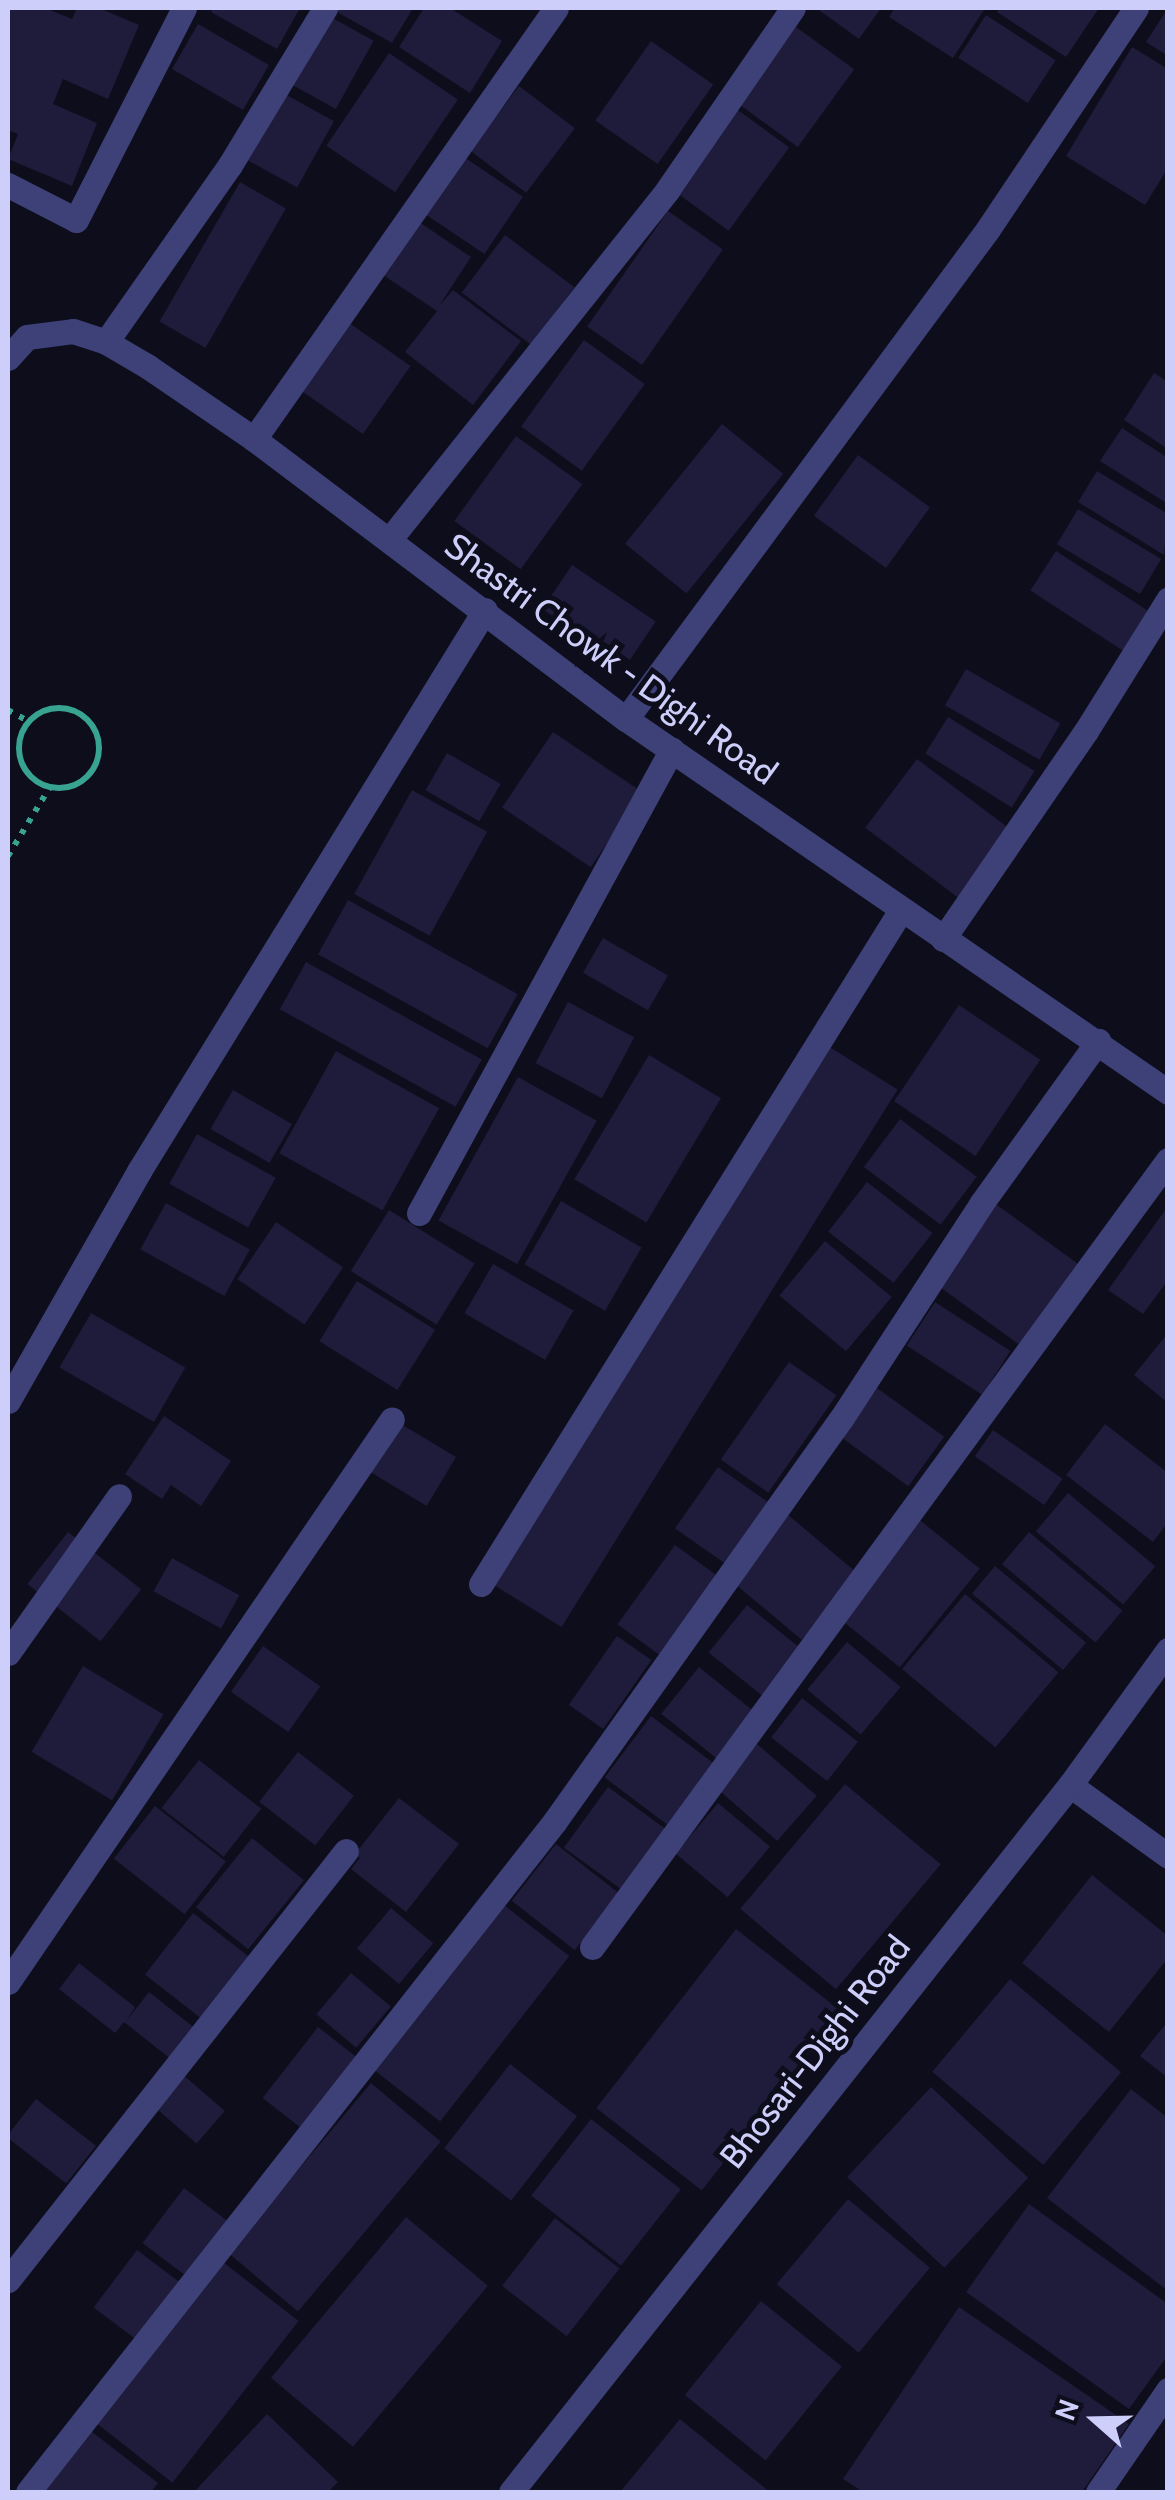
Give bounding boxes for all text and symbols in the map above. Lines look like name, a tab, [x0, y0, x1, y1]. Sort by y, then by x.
street label: Shastri Chowk - Dighi Road	[437, 524, 785, 794]
street label: Bhosari-Dighi Road	[711, 1927, 919, 2177]
north arrow	[1045, 2370, 1145, 2470]
text: N	[1047, 2395, 1086, 2425]

